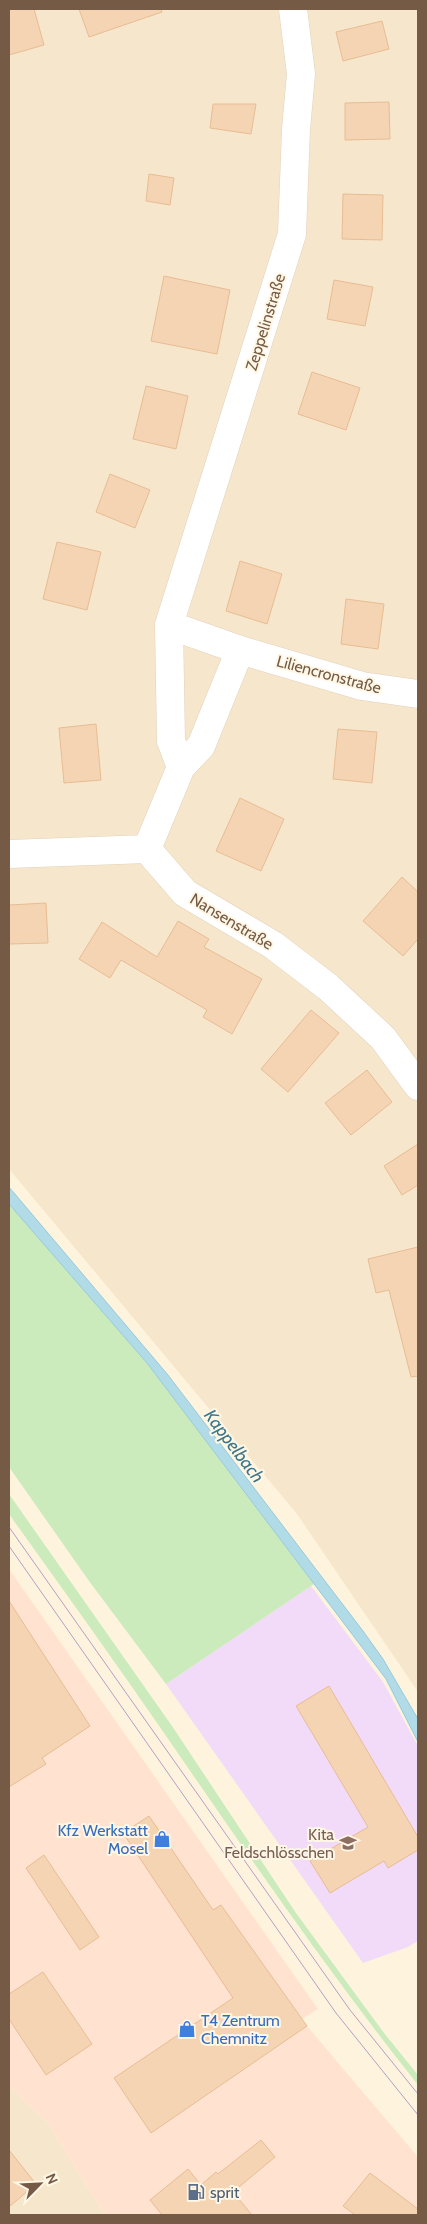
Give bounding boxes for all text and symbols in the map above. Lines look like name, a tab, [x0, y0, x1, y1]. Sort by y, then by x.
street label: Zeppelinstraße	[242, 271, 289, 373]
street label: Liliencronstraße	[274, 651, 383, 698]
street label: Nansenstraße	[187, 889, 277, 954]
water label: Kappelbach	[199, 1405, 269, 1487]
place label: Kfz Werkstatt Mosel	[57, 1821, 149, 1858]
place label: Kita Feldschlösschen	[224, 1825, 334, 1862]
shop icon: Kfz Werkstatt Mosel	[152, 1829, 172, 1849]
school or university icon: Kita Feldschlösschen	[338, 1833, 358, 1853]
place label: T4 Zentrum Chemnitz	[201, 2011, 280, 2048]
shop icon: T4 Zentrum Chemnitz	[177, 2019, 197, 2039]
north arrow	[15, 2159, 65, 2209]
text: N	[42, 2171, 62, 2187]
fuel station icon: sprit	[186, 2182, 206, 2202]
place label: sprit	[210, 2183, 240, 2202]

